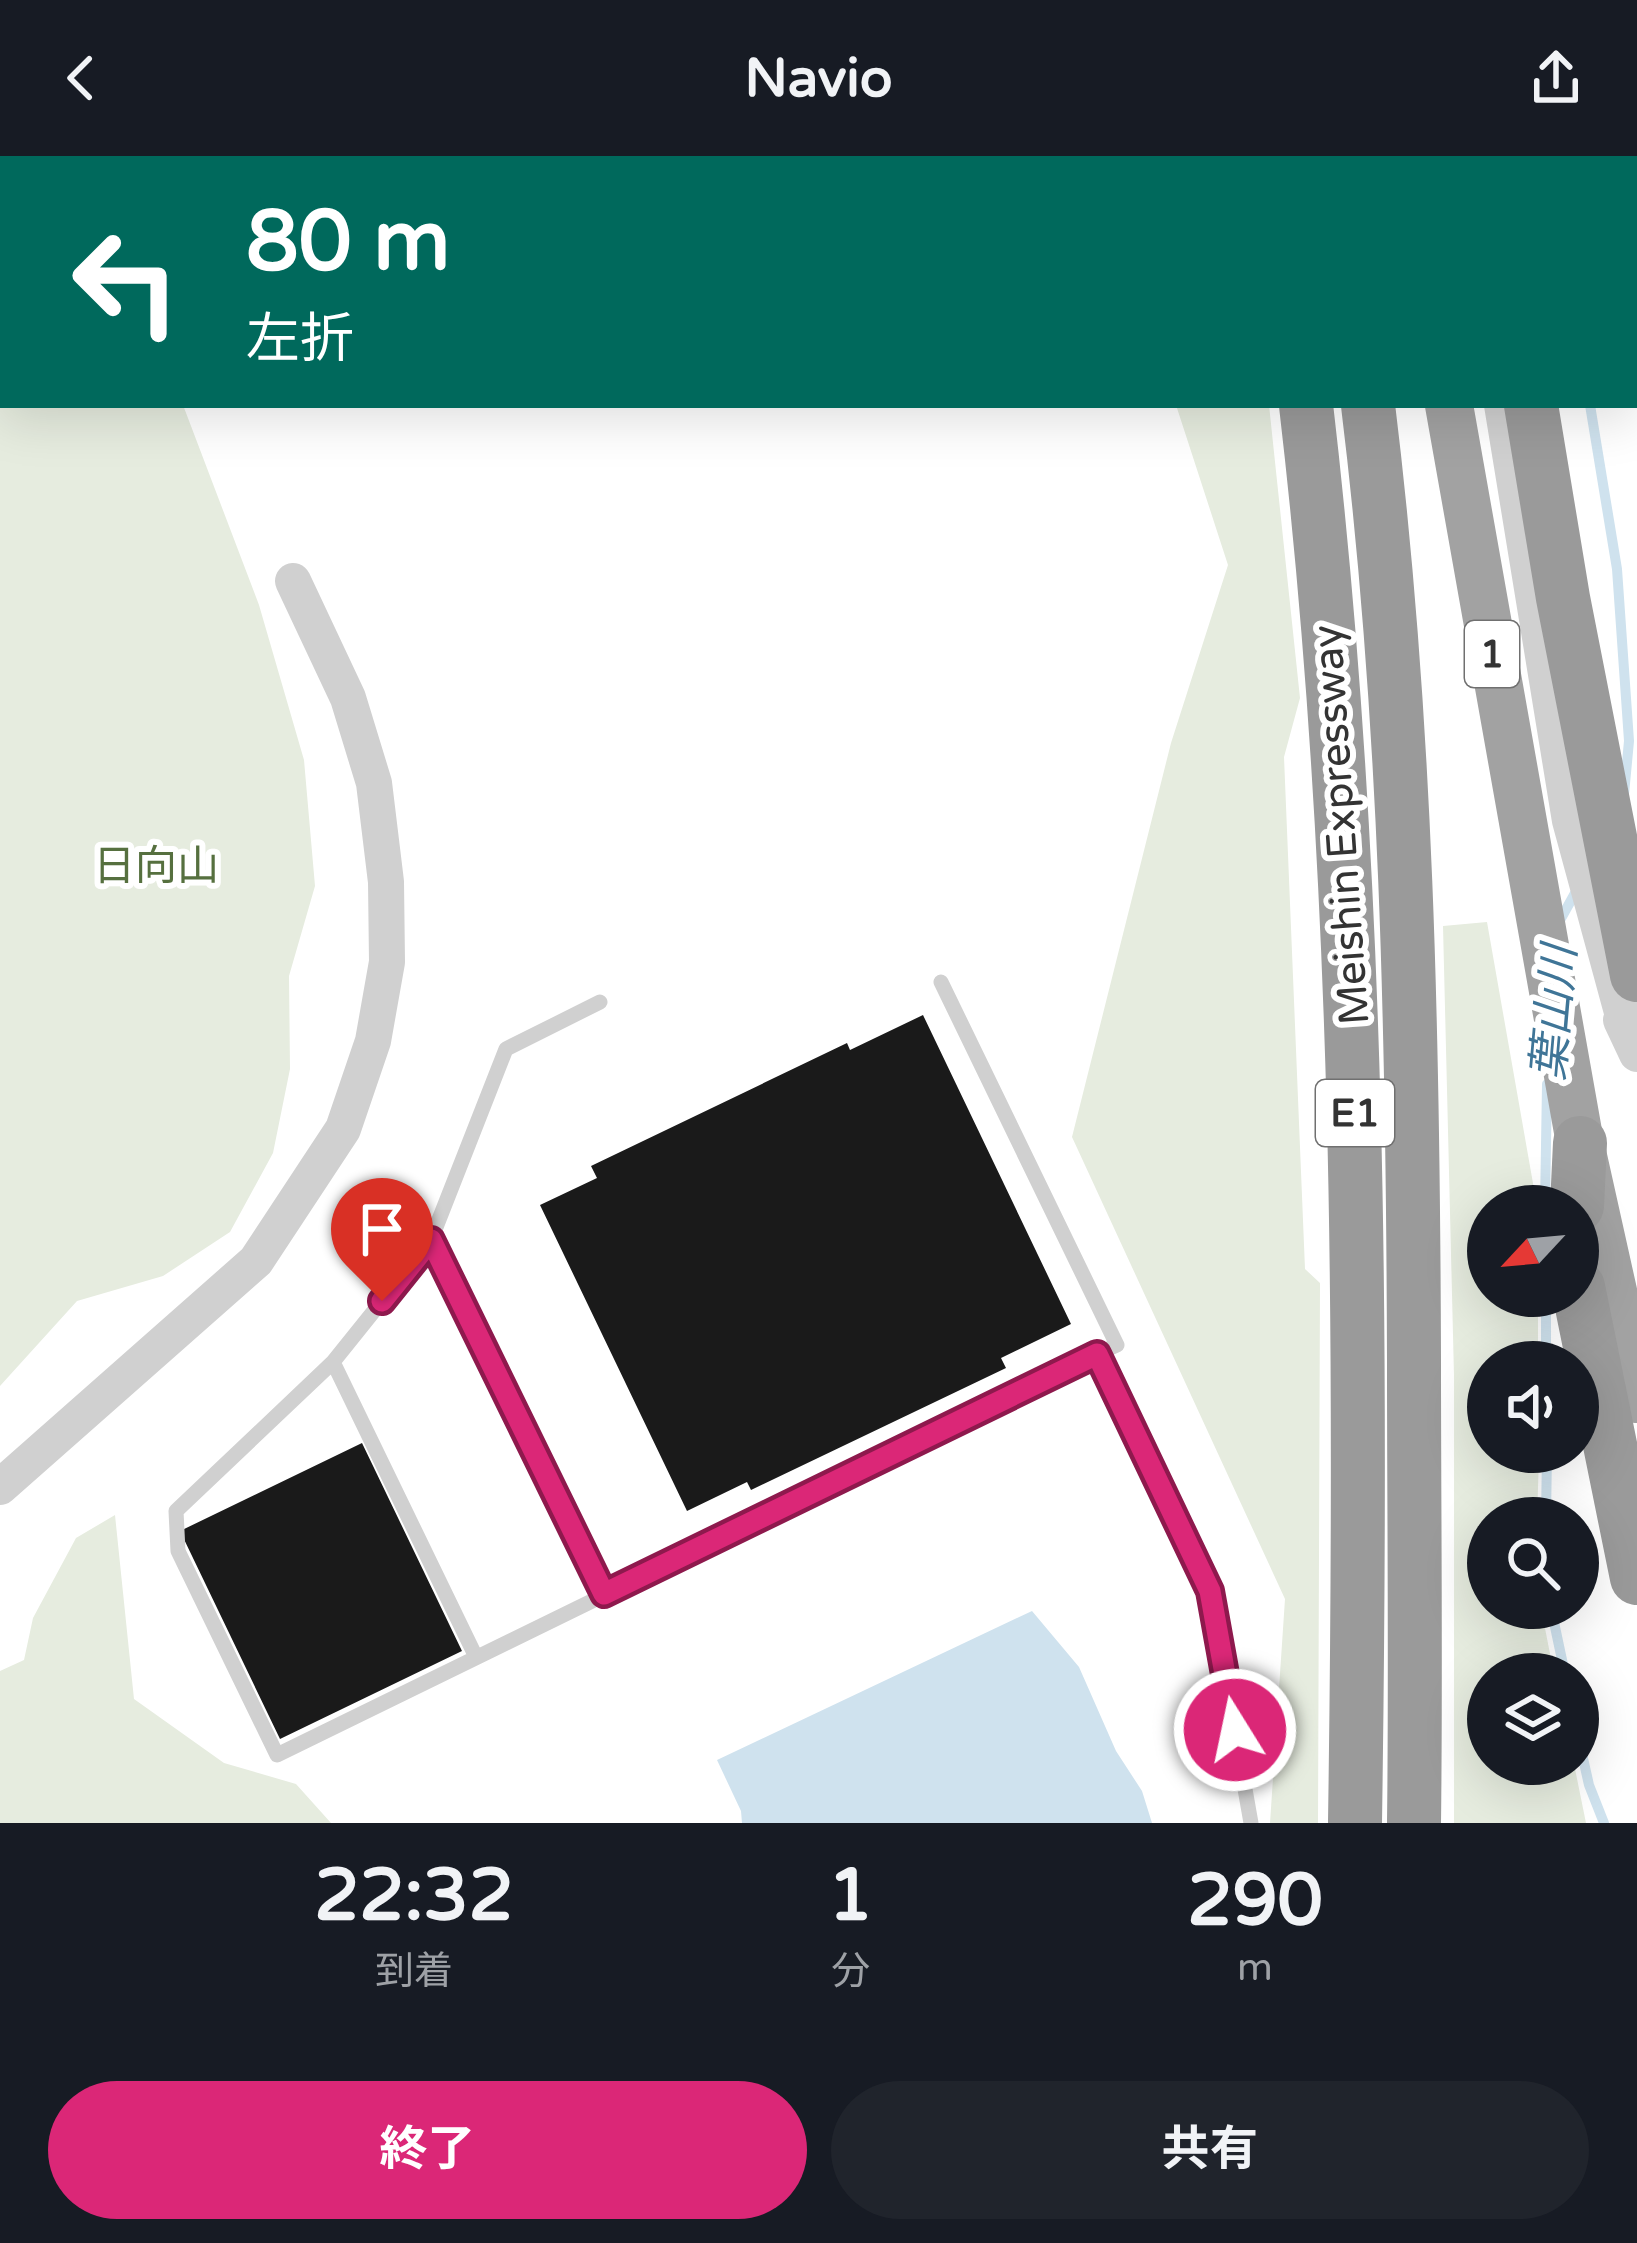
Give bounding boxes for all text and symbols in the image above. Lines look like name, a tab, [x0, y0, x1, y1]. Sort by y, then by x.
icon: back	[48, 45, 114, 111]
icon: share	[1523, 45, 1589, 111]
text: Navio	[744, 46, 893, 111]
text: 80 m	[246, 192, 450, 293]
icon: left	[48, 204, 204, 360]
text: 左折	[246, 307, 354, 372]
road number: 1	[1465, 621, 1519, 687]
street label: Meishin Expressway	[1302, 623, 1380, 1027]
park label: 日向山	[93, 841, 219, 892]
water label: 葉山川	[1522, 939, 1588, 1083]
road number: E1	[1316, 1080, 1394, 1146]
pin	[331, 1178, 433, 1301]
north arrow	[1467, 1185, 1599, 1317]
map controls	[1467, 1185, 1599, 1785]
icon: arrive	[349, 1196, 415, 1262]
button: sound	[1467, 1341, 1599, 1473]
button: search	[1467, 1497, 1599, 1629]
button: layers	[1467, 1653, 1599, 1785]
position arrow	[1172, 1667, 1298, 1793]
text: 22:32	[314, 1853, 514, 1940]
text: 1	[828, 1853, 873, 1940]
text: 290	[1187, 1858, 1323, 1945]
text: m	[1237, 1944, 1273, 1991]
text: 到着	[375, 1948, 453, 1995]
text: 分	[831, 1948, 870, 1995]
button: 終了	[48, 2081, 807, 2219]
button: 共有	[831, 2081, 1589, 2219]

